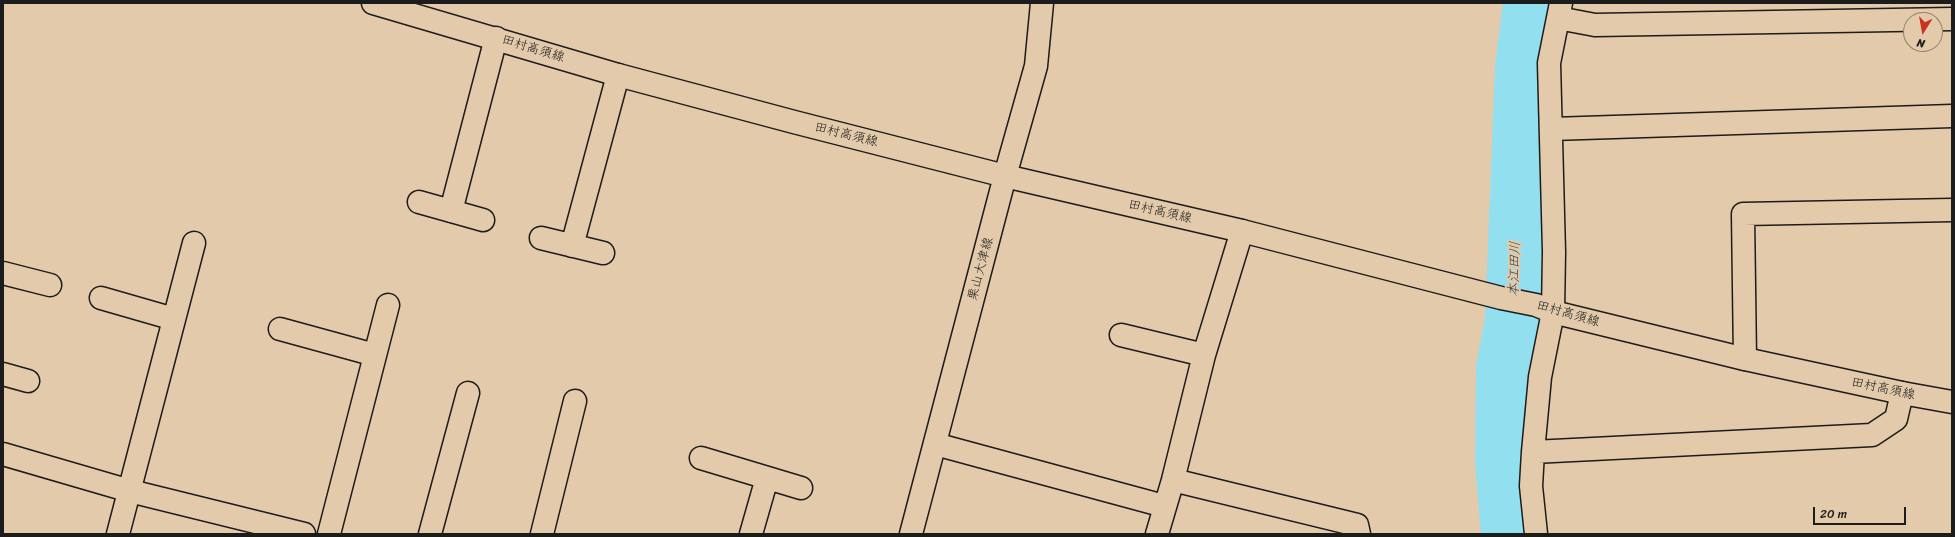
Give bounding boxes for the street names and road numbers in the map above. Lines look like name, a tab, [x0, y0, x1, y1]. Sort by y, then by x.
street label: 田村高須線	[500, 32, 566, 66]
street label: 田村高須線	[813, 120, 879, 150]
street label: 田村高須線	[1127, 197, 1193, 227]
street label: 栗山大津線	[965, 236, 997, 302]
street label: 田村高須線	[1535, 298, 1601, 330]
street label: 田村高須線	[1850, 375, 1916, 403]

